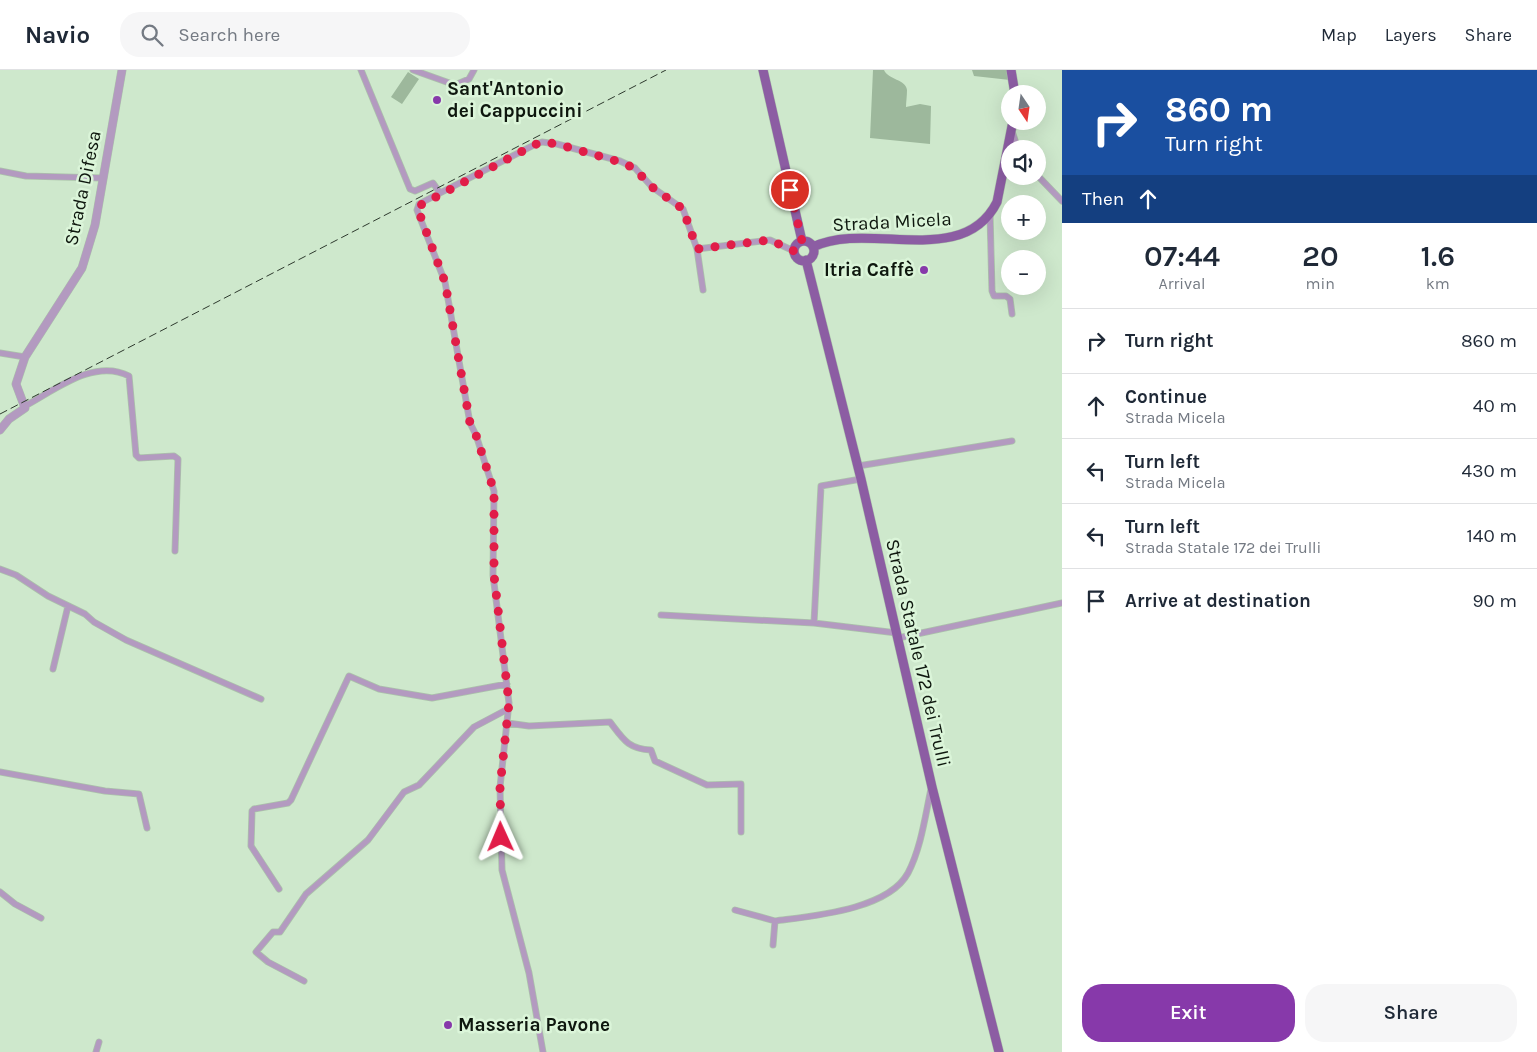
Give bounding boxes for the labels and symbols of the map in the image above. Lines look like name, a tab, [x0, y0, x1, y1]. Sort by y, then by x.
place label: Sant'Antonio dei Cappuccini	[447, 78, 582, 122]
north arrow	[1001, 85, 1046, 130]
marker: Sant'Antonio dei Cappuccini	[431, 94, 443, 106]
street label: Strada Difesa	[60, 128, 106, 248]
pin	[769, 169, 811, 211]
street label: Strada Micela	[832, 208, 952, 236]
place label: Itria Caffè	[824, 259, 914, 281]
marker: Itria Caffè	[918, 264, 930, 276]
street label: Strada Statale 172 dei Trulli	[881, 537, 955, 769]
position arrow	[474, 810, 526, 862]
place label: Masseria Pavone	[458, 1014, 610, 1036]
marker: Masseria Pavone	[442, 1019, 454, 1031]

